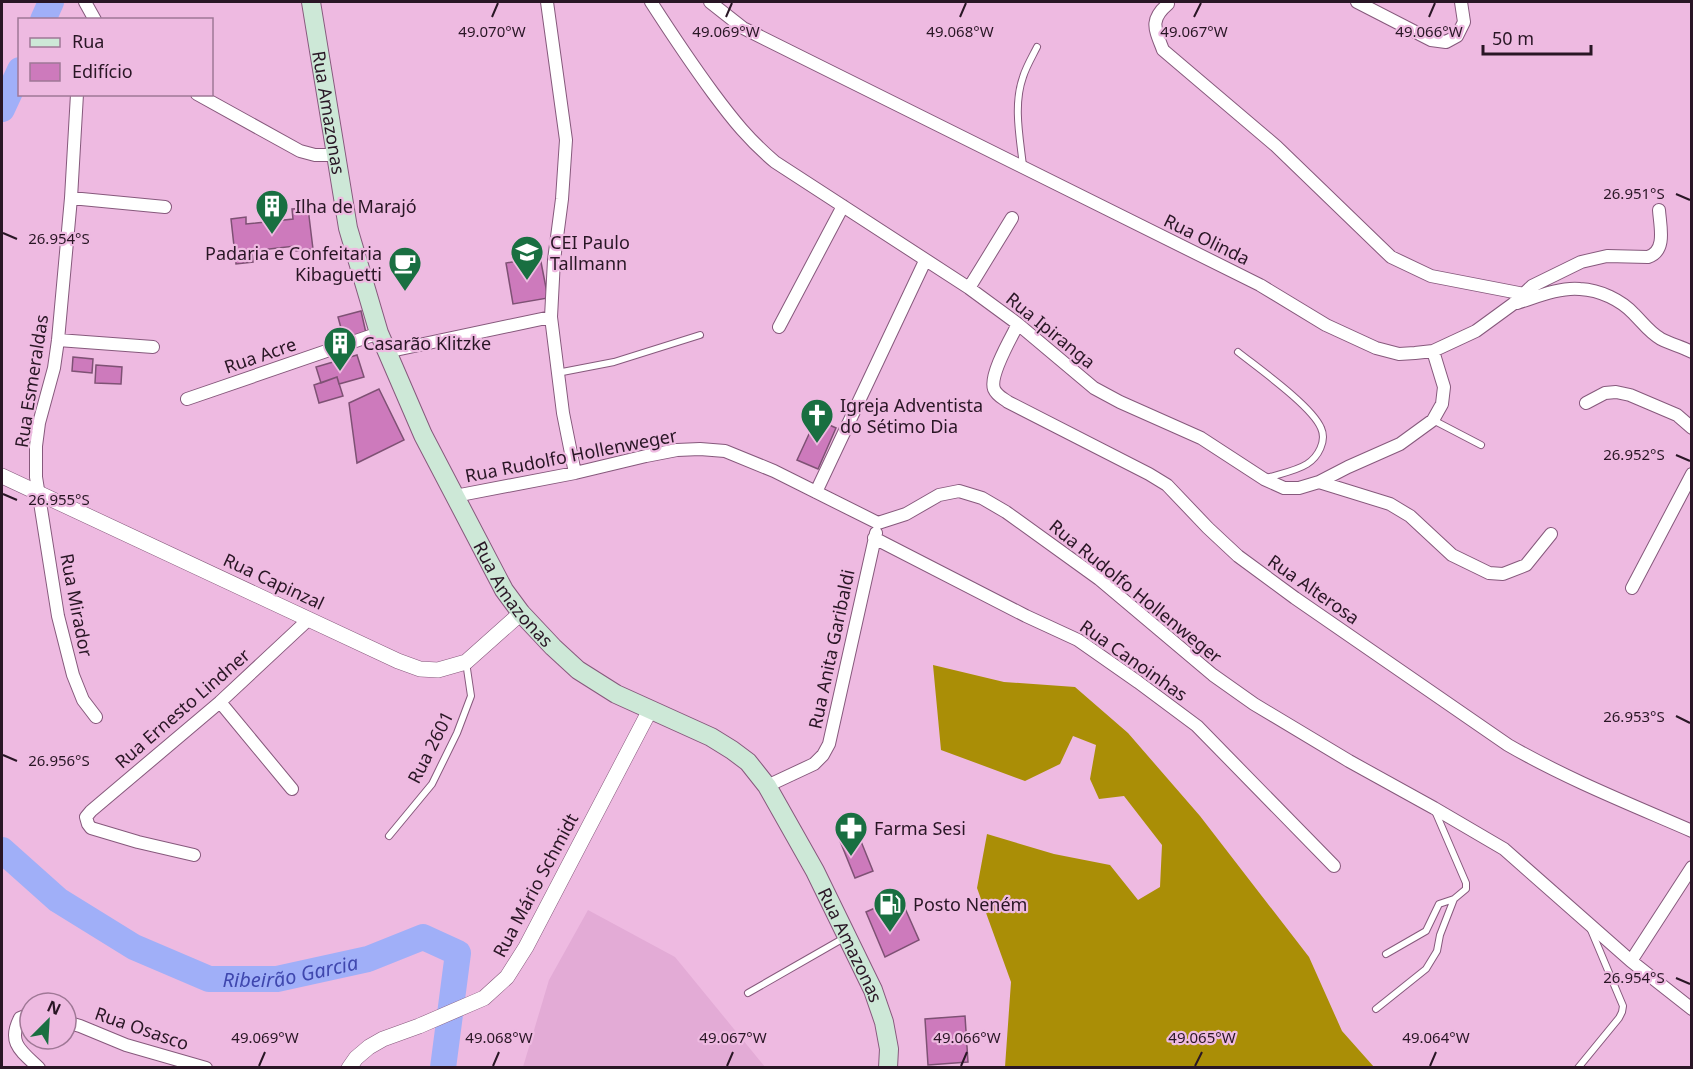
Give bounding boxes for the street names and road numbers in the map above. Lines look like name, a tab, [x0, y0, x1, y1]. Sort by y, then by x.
street label: Rua Amazonas	[307, 49, 351, 176]
street label: Rua Olinda	[1160, 208, 1254, 270]
street label: Rua Ipiranga	[1001, 287, 1101, 373]
street label: Rua Esmeraldas	[9, 313, 53, 449]
street label: Rua Acre	[221, 332, 299, 378]
street label: Rua Rudolfo Hollenweger	[463, 423, 680, 487]
street label: Rua Rudolfo Hollenweger	[1045, 514, 1228, 669]
street label: Rua Amazonas	[468, 537, 559, 652]
street label: Rua Capinzal	[220, 547, 328, 615]
street label: Rua Alterosa	[1263, 549, 1365, 629]
street label: Rua Mirador	[55, 551, 99, 659]
street label: Rua Anita Garibaldi	[802, 567, 860, 731]
street label: Rua Canoinhas	[1075, 614, 1193, 706]
street label: Rua Ernesto Lindner	[109, 642, 255, 773]
street label: Rua 2601	[402, 707, 458, 787]
street label: Rua Mário Schmidt	[487, 808, 583, 961]
street label: Rua Amazonas	[813, 883, 888, 1005]
street label: Rua Osasco	[92, 1001, 192, 1055]

